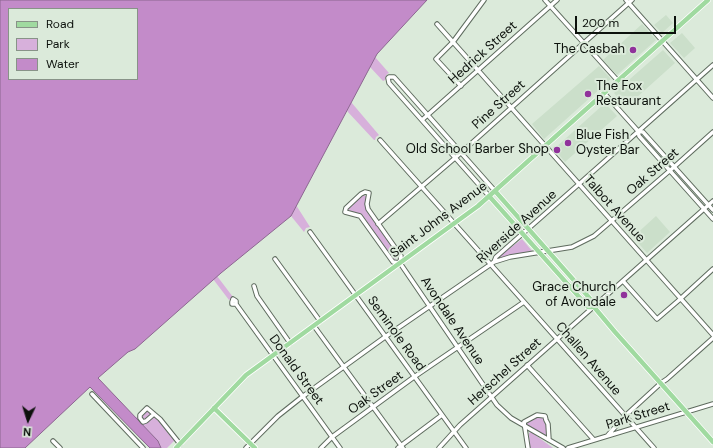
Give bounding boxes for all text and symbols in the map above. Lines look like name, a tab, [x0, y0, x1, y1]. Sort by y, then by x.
legend	[8, 8, 138, 80]
scale bar	[577, 8, 678, 34]
text: 200 m	[582, 15, 619, 31]
text: Road	[46, 16, 74, 32]
street label: Hedrick Street	[446, 18, 520, 88]
text: Park	[46, 36, 70, 52]
place label: The Casbah	[554, 42, 625, 58]
marker: The Casbah	[628, 45, 638, 55]
text: Water	[46, 56, 79, 72]
street label: Pine Street	[469, 77, 529, 133]
place label: The Fox Restaurant	[596, 79, 661, 110]
marker: The Fox Restaurant	[583, 89, 593, 99]
place label: Blue Fish Oyster Bar	[576, 128, 639, 159]
marker: Blue Fish Oyster Bar	[563, 138, 573, 148]
place label: Old School Barber Shop	[406, 142, 549, 158]
marker: Old School Barber Shop	[552, 145, 562, 155]
street label: Oak Street	[624, 145, 682, 199]
street label: Talbot Avenue	[580, 172, 648, 246]
street label: Saint Johns Avenue	[388, 179, 490, 261]
street label: Riverside Avenue	[474, 187, 560, 267]
street label: Avondale Avenue	[417, 274, 487, 368]
place label: Grace Church of Avondale	[532, 280, 616, 311]
marker: Grace Church of Avondale	[619, 290, 629, 300]
street label: Seminole Road	[364, 293, 428, 375]
street label: Challen Avenue	[552, 319, 624, 399]
street label: Donald Street	[265, 332, 327, 408]
street label: Herschel Street	[465, 335, 545, 409]
street label: Oak Street	[346, 368, 406, 418]
street label: Park Street	[604, 399, 672, 433]
north arrow	[8, 400, 48, 440]
text: N	[23, 425, 32, 439]

